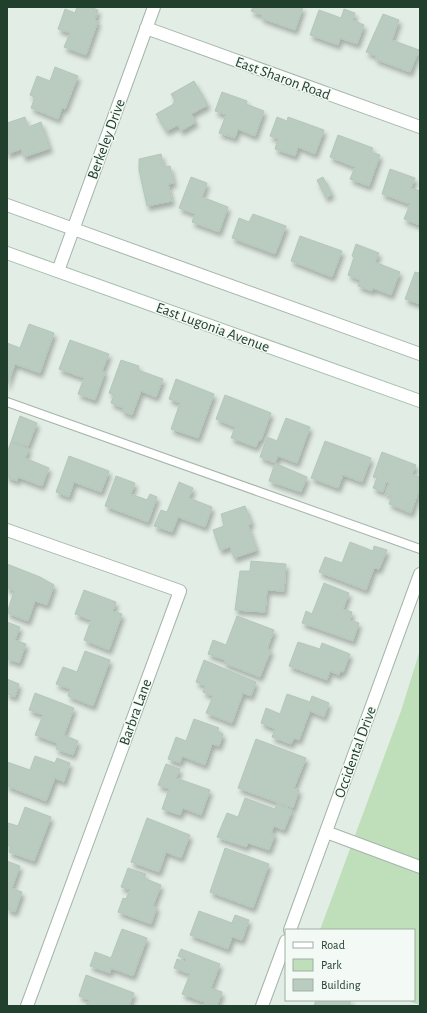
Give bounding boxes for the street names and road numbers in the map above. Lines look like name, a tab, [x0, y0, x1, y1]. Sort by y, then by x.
street label: East Sharon Road	[233, 54, 333, 103]
street label: Berkeley Drive	[85, 97, 128, 181]
street label: East Lugonia Avenue	[154, 300, 272, 355]
street label: Barbra Lane	[117, 677, 154, 747]
street label: Occidental Drive	[332, 704, 379, 800]

